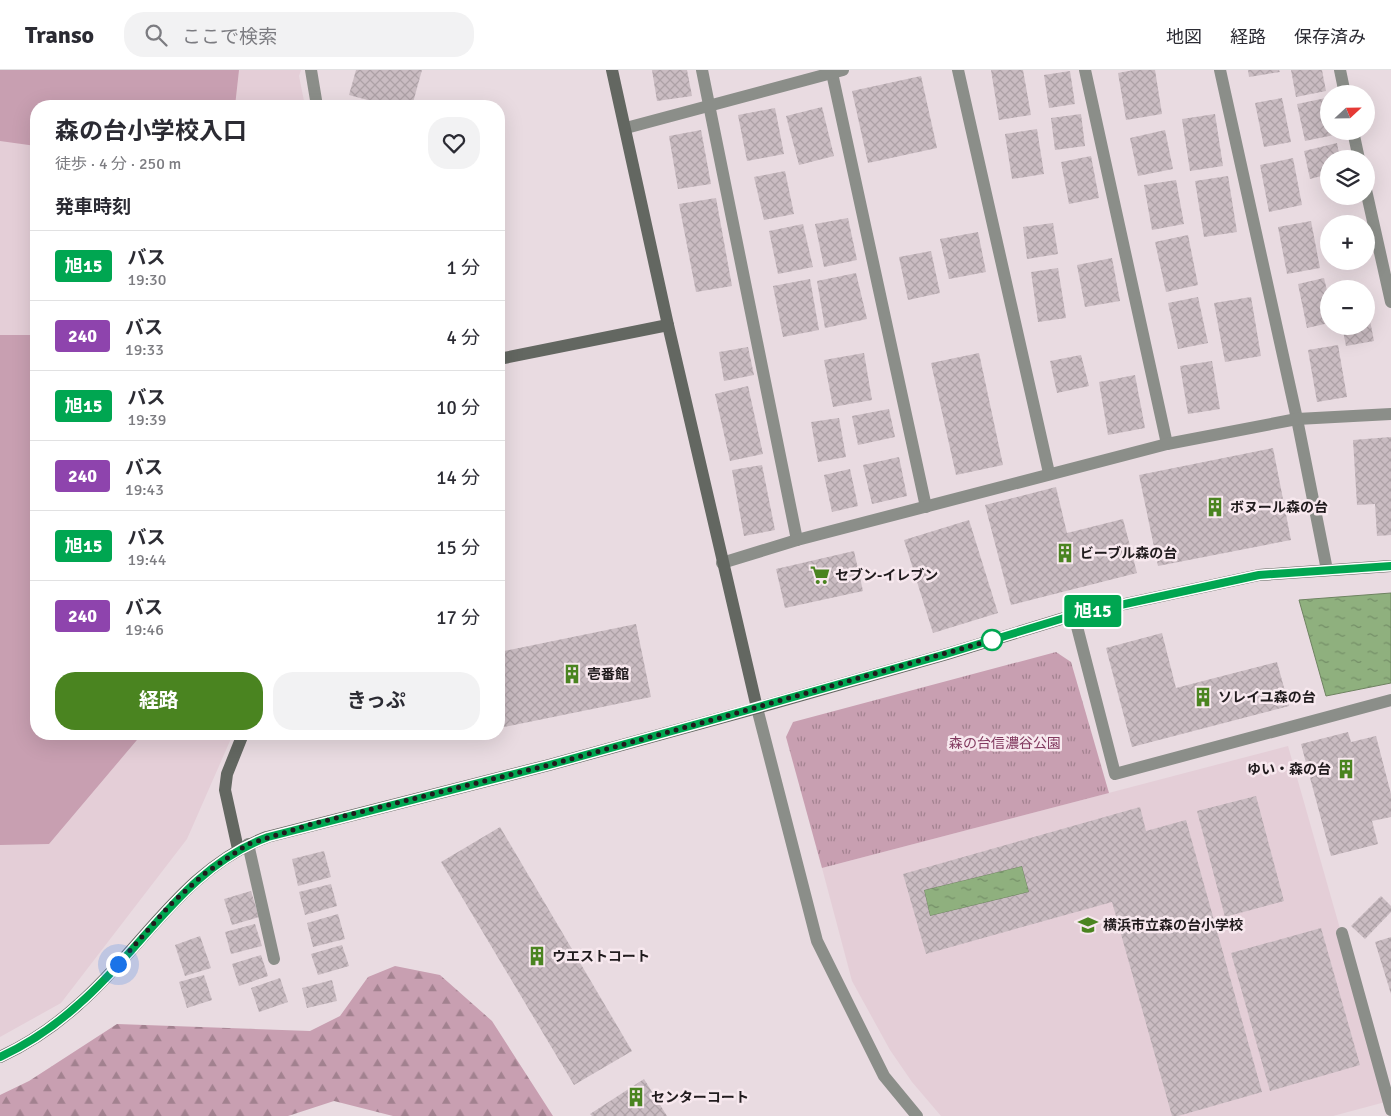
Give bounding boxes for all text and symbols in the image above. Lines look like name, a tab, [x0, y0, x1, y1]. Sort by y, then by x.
search box	[124, 12, 474, 57]
text: Transo	[25, 20, 94, 50]
icon: search	[142, 21, 170, 49]
text: ここで検索	[182, 25, 277, 49]
text: 地図	[1166, 26, 1202, 48]
text: 経路	[1230, 26, 1266, 48]
text: 保存済み	[1294, 26, 1366, 48]
north arrow	[1320, 85, 1375, 140]
map controls	[1320, 85, 1375, 335]
text: 森の台小学校入口	[55, 116, 247, 146]
button: heart	[428, 117, 480, 169]
button: layers	[1320, 150, 1375, 205]
text: 徒歩 · 4 分 · 250 m	[55, 154, 181, 174]
text: 発車時刻	[55, 195, 131, 219]
button: +	[1320, 215, 1375, 270]
text: バス	[127, 246, 165, 270]
text: 旭15	[65, 255, 102, 277]
text: 1 分	[447, 256, 480, 280]
text: 19:30	[127, 270, 166, 290]
button: −	[1320, 280, 1375, 335]
text: バス	[125, 316, 163, 340]
text: 240	[68, 325, 97, 347]
text: 4 分	[447, 326, 480, 350]
text: 19:33	[125, 340, 164, 360]
text: バス	[127, 386, 165, 410]
text: 旭15	[65, 395, 102, 417]
text: 10 分	[436, 396, 480, 420]
text: 19:39	[127, 410, 166, 430]
text: バス	[125, 456, 163, 480]
text: 240	[68, 465, 97, 487]
text: 14 分	[436, 466, 480, 490]
text: 19:43	[125, 480, 164, 500]
building icon: ボヌール森の台	[1204, 496, 1226, 518]
place label: ボヌール森の台	[1230, 499, 1328, 516]
text: バス	[127, 526, 165, 550]
text: 旭15	[65, 535, 102, 557]
text: 15 分	[436, 536, 480, 560]
building icon: ビーブル森の台	[1054, 542, 1076, 564]
place label: ビーブル森の台	[1080, 545, 1177, 562]
text: 19:44	[127, 550, 166, 570]
supermarket icon: セブン-イレブン	[809, 564, 831, 586]
place label: セブン-イレブン	[835, 567, 938, 584]
line badge: 旭15	[1064, 595, 1122, 627]
text: バス	[125, 596, 163, 620]
text: 旭15	[1074, 600, 1112, 622]
text: 240	[68, 605, 97, 627]
text: 17 分	[436, 606, 480, 630]
text: 19:46	[125, 620, 164, 640]
unlabelled marker	[981, 629, 1003, 651]
building icon: 壱番館	[561, 663, 583, 685]
place label: 壱番館	[587, 666, 629, 683]
button: 経路	[55, 672, 263, 730]
button: きっぷ	[273, 672, 480, 730]
building icon: ソレイユ森の台	[1192, 686, 1214, 708]
place label: ソレイユ森の台	[1218, 689, 1316, 706]
park label: 森の台信濃谷公園	[949, 735, 1061, 752]
building icon: ゆい・森の台	[1335, 758, 1357, 780]
place label: ゆい・森の台	[1247, 761, 1331, 778]
school or university icon: 横浜市立森の台小学校	[1077, 914, 1099, 936]
place label: 横浜市立森の台小学校	[1103, 917, 1243, 934]
building icon: ウエストコート	[526, 945, 548, 967]
place label: ウエストコート	[552, 948, 650, 965]
your location	[106, 952, 131, 977]
building icon: センターコート	[625, 1086, 647, 1108]
place label: センターコート	[651, 1089, 749, 1106]

